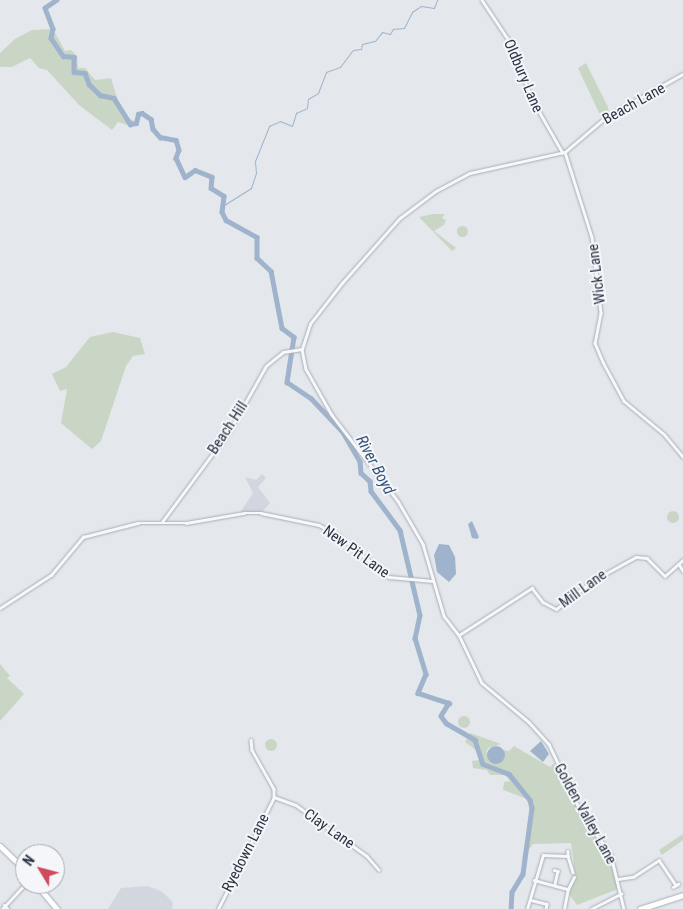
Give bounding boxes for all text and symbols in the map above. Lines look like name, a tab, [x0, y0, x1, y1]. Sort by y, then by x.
street label: Oldbury Lane	[500, 37, 546, 115]
street label: Beach Lane	[600, 79, 668, 129]
street label: Wick Lane	[584, 243, 610, 305]
street label: Beach Hill	[204, 398, 252, 458]
water label: River Boyd	[351, 432, 399, 498]
street label: New Pit Lane	[319, 522, 393, 582]
street label: Mill Lane	[556, 566, 610, 612]
street label: Golden Valley Lane	[550, 760, 620, 868]
street label: Clay Lane	[300, 805, 358, 853]
street label: Ryedown Lane	[219, 811, 273, 895]
north arrow	[15, 844, 65, 894]
text: N	[20, 852, 38, 869]

